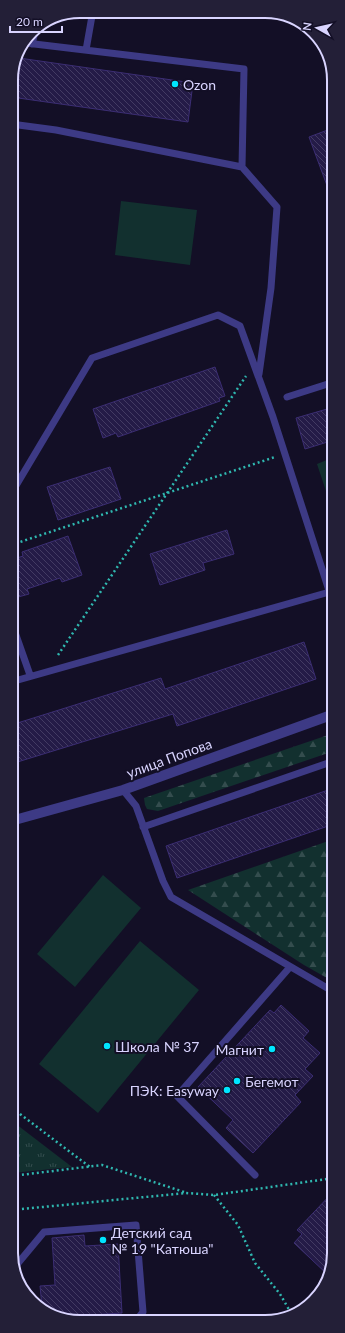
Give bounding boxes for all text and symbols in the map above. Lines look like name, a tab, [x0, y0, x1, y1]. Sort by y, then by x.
scale bar	[10, 8, 62, 34]
north arrow	[297, 8, 337, 48]
text: 20 m	[16, 14, 43, 29]
text: N	[300, 21, 314, 32]
place label: Ozon	[183, 76, 216, 93]
marker: Ozon	[170, 79, 180, 89]
street label: улица Попова	[124, 735, 214, 781]
place label: Школа № 37	[115, 1038, 199, 1055]
marker: Школа № 37	[102, 1041, 112, 1051]
place label: Магнит	[215, 1041, 264, 1058]
marker: Магнит	[267, 1044, 277, 1054]
place label: Бегемот	[245, 1073, 298, 1090]
marker: Бегемот	[232, 1076, 242, 1086]
place label: ПЭК: Easyway	[130, 1082, 220, 1099]
marker: ПЭК: Easyway	[222, 1085, 232, 1095]
place label: Детский сад № 19 "Катюша"	[111, 1224, 213, 1257]
marker: Детский сад № 19 "Катюша"	[98, 1235, 108, 1245]

